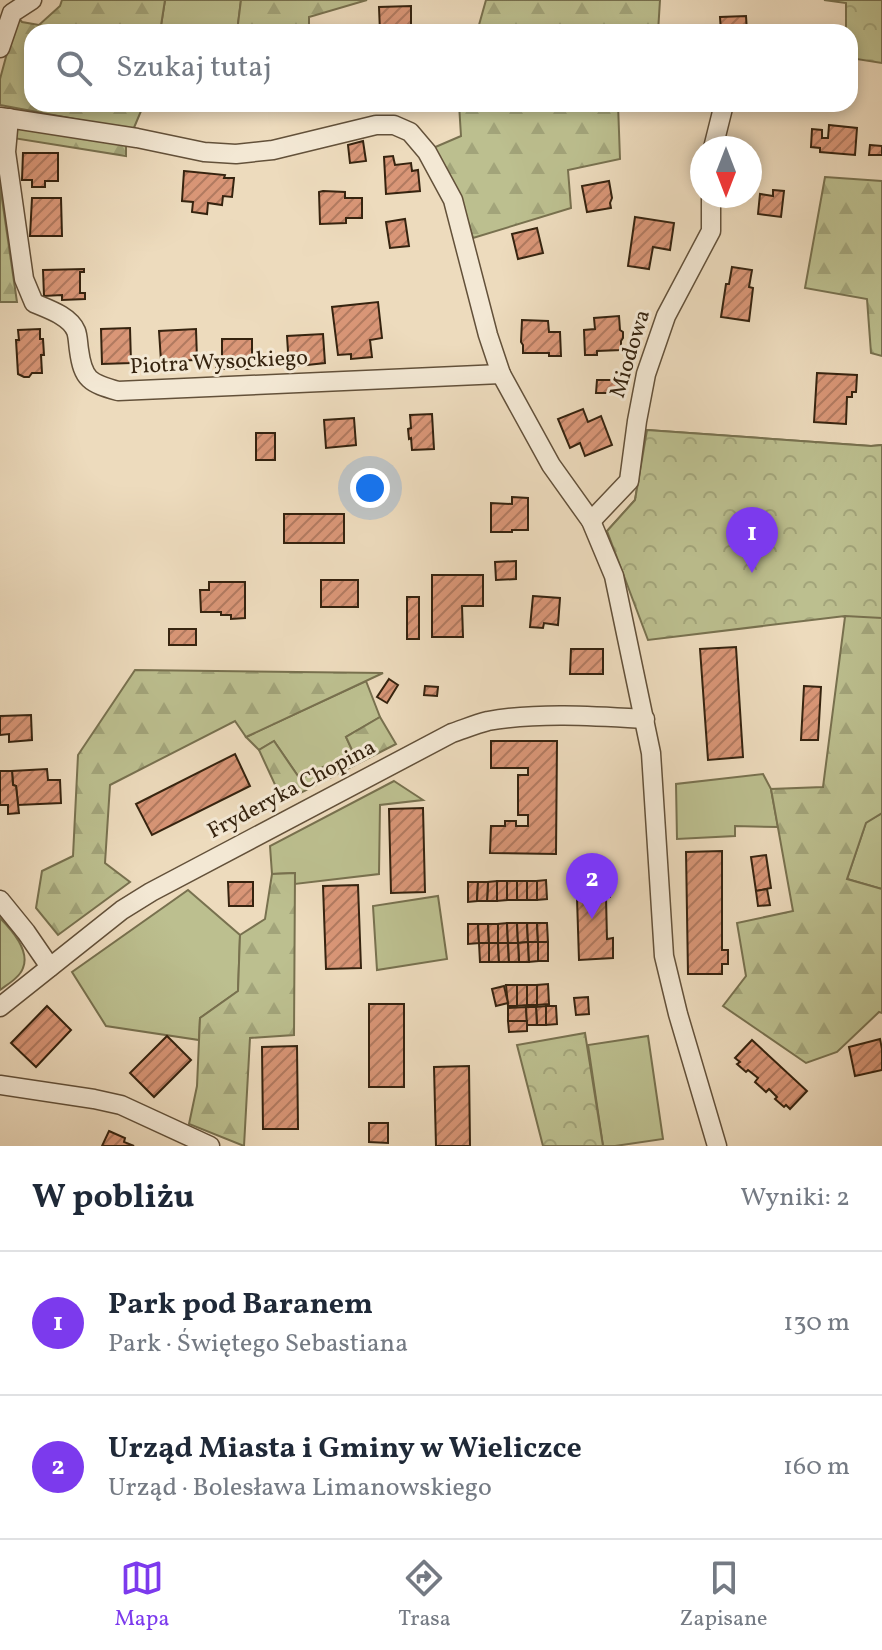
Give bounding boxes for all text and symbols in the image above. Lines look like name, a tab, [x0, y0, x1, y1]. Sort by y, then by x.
search box	[24, 24, 858, 112]
icon: search	[52, 46, 96, 90]
text: Szukaj tutaj	[116, 47, 272, 89]
north arrow	[690, 136, 762, 208]
street label: Miodowa	[603, 306, 659, 402]
street label: Piotra Wysockiego	[129, 343, 309, 383]
your location	[350, 468, 390, 508]
pin: 1	[726, 507, 778, 573]
street label: Fryderyka Chopina	[202, 733, 382, 847]
pin: 2	[566, 853, 618, 919]
text: W pobliżu	[32, 1175, 195, 1222]
text: Wyniki: 2	[740, 1180, 850, 1216]
text: Park pod Baranem	[108, 1284, 373, 1326]
text: 1	[53, 1305, 63, 1341]
text: 130 m	[783, 1305, 850, 1341]
text: Park · Świętego Sebastiana	[108, 1326, 408, 1362]
text: Urząd Miasta i Gminy w Wieliczce	[108, 1428, 582, 1470]
text: 2	[51, 1449, 65, 1485]
text: 160 m	[783, 1449, 850, 1485]
text: Urząd · Bolesława Limanowskiego	[108, 1470, 492, 1506]
tab: Mapa	[114, 1556, 169, 1635]
tab: Trasa	[398, 1556, 451, 1635]
tab: Zapisane	[680, 1556, 768, 1635]

